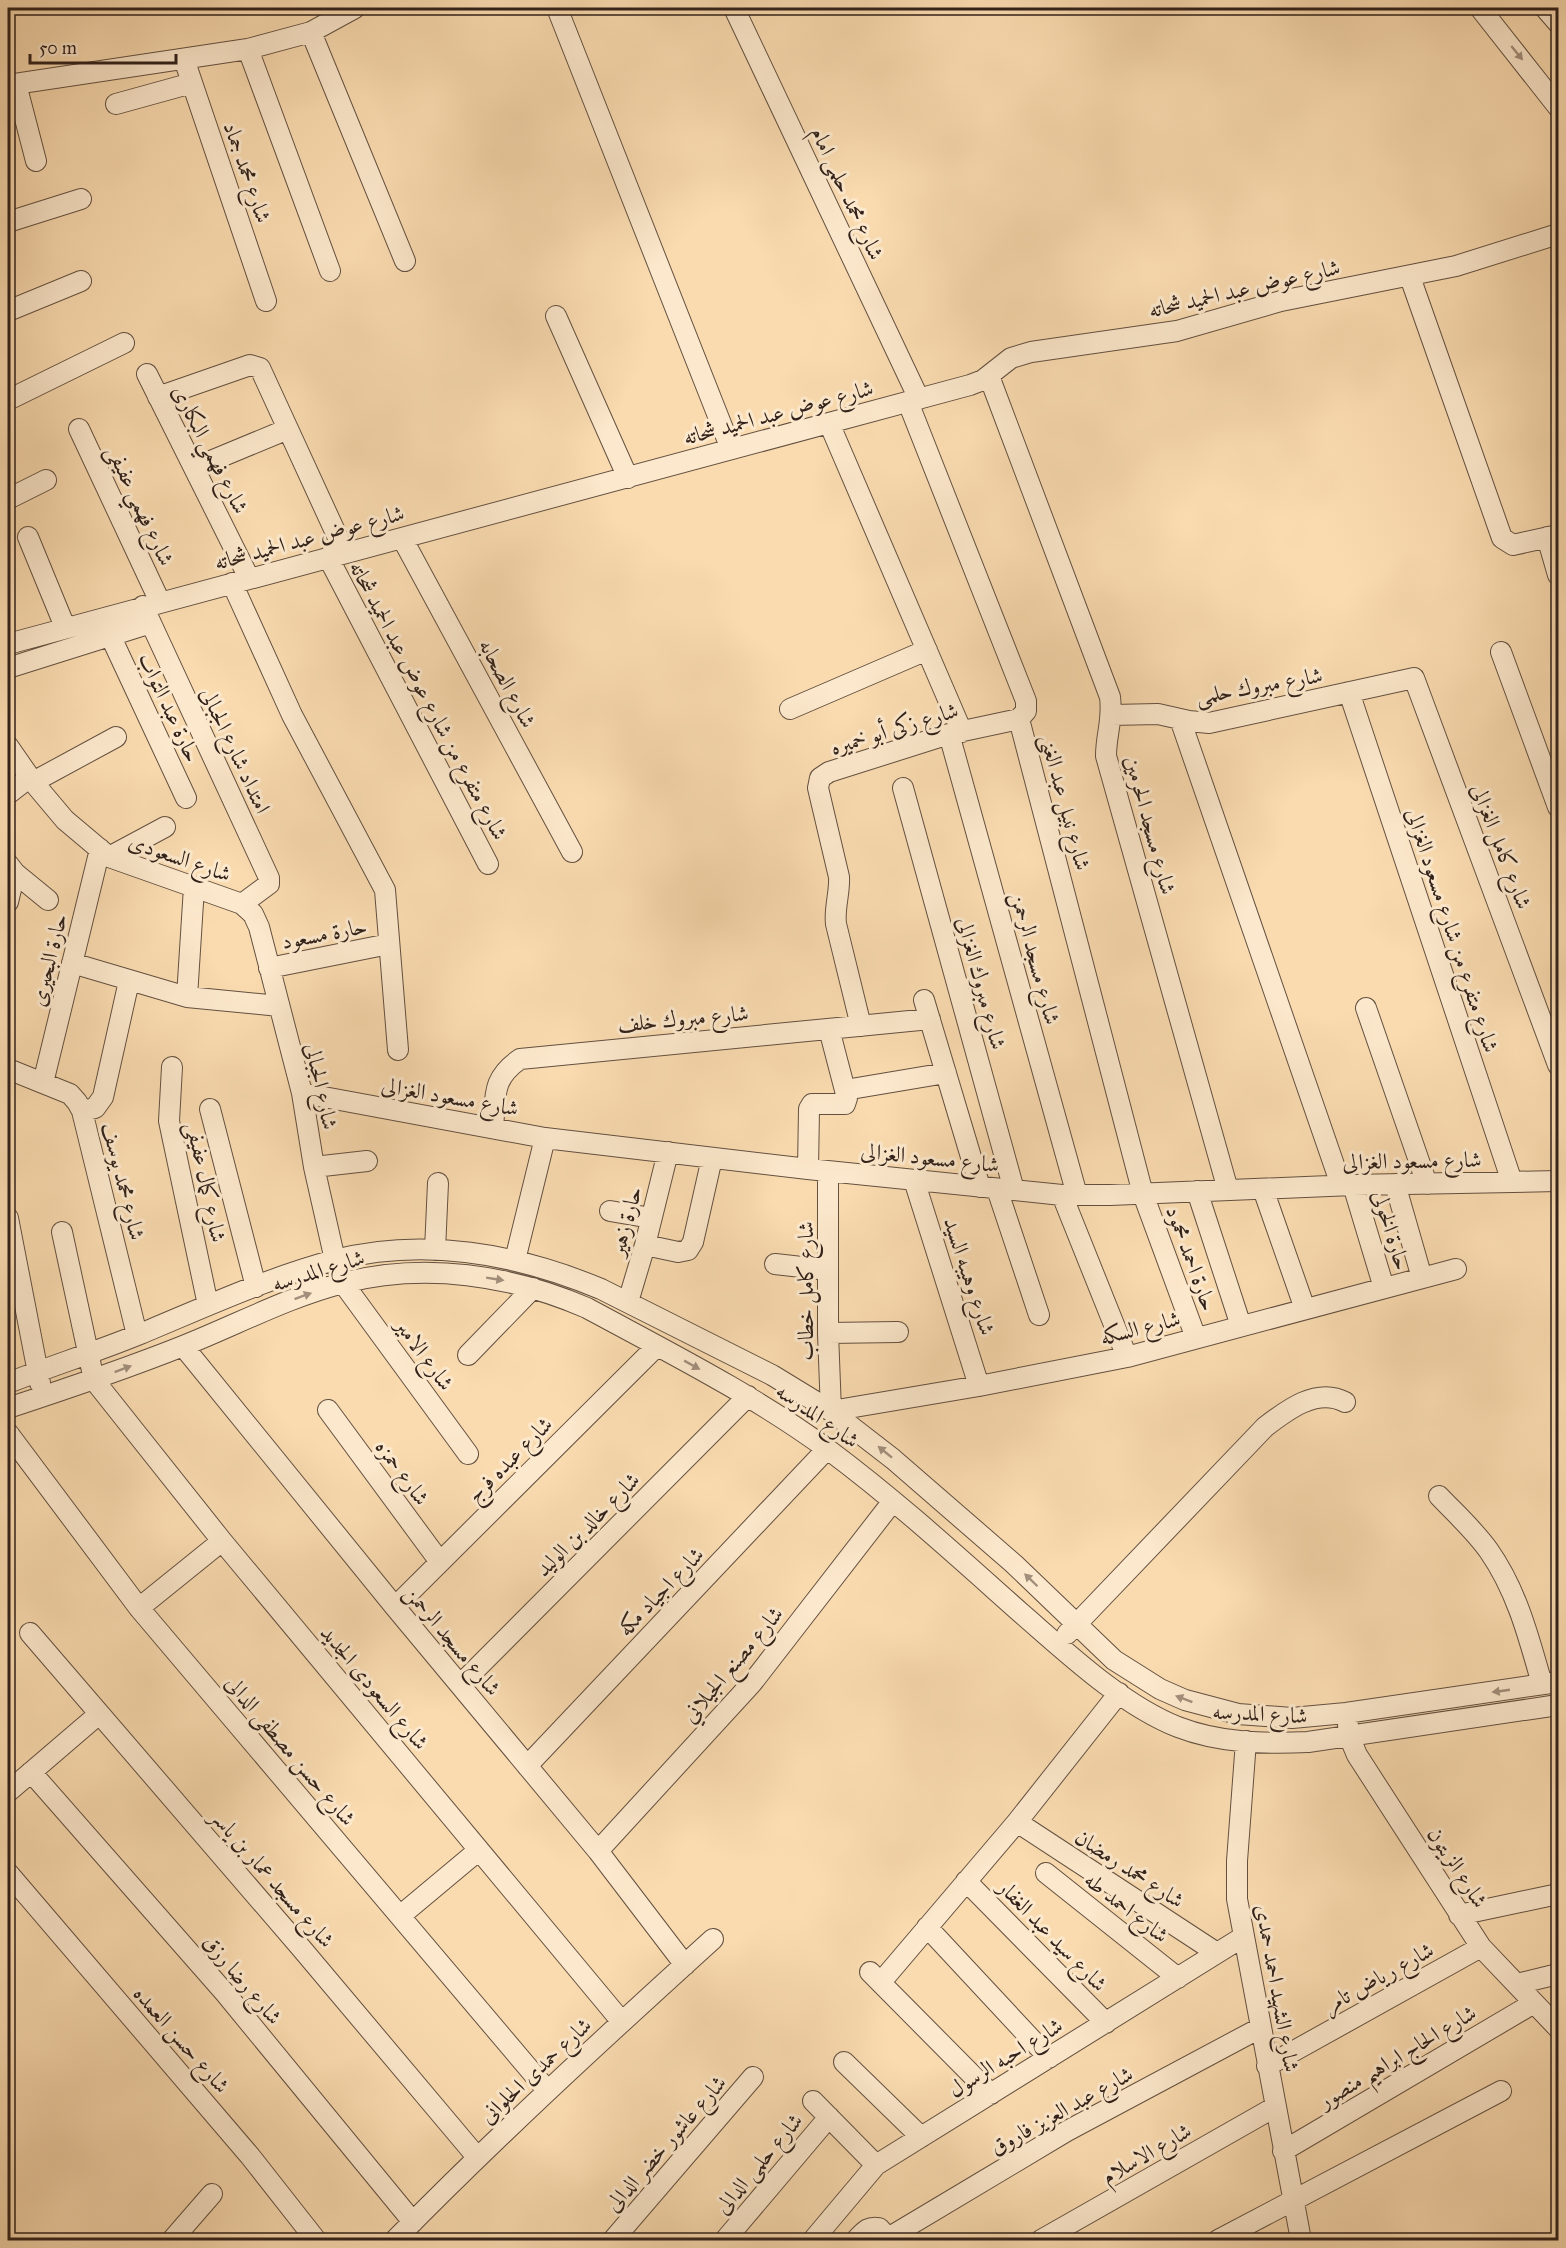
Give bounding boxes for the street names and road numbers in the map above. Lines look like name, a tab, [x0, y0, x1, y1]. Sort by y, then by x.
street label: شارع محمد جماد	[213, 118, 277, 228]
street label: شارع محمد حلمى امام	[800, 122, 890, 267]
street label: شارع عوض عبد الحميد شحاته	[1146, 253, 1344, 329]
street label: شارع عوض عبد الحميد شحاته	[680, 374, 877, 456]
street label: شارع فهمي البكارى	[160, 380, 255, 521]
street label: شارع فهمي عفيفى	[95, 441, 180, 573]
street label: شارع عوض عبد الحميد شحاته	[211, 499, 408, 581]
street label: شارع متفرع من شارع عوض عبد الحميد شحاته	[339, 556, 514, 847]
street label: شارع الصحابه	[469, 634, 542, 735]
street label: حارة عبد التواب	[132, 648, 207, 766]
street label: شارع مبروك حلمى	[1194, 661, 1325, 715]
street label: امتداد شارع الجبالى	[190, 683, 277, 820]
street label: شارع زكى أبو خميره	[826, 694, 963, 766]
street label: شارع نبيل عبد الغنى	[1030, 731, 1097, 875]
street label: شارع مسجد الحرمين	[1114, 753, 1182, 899]
street label: شارع كامل الغزالى	[1461, 780, 1538, 915]
street label: شارع متفرع من شارع مسعود الغزالى	[1395, 805, 1505, 1057]
street label: شارع السعودى	[124, 827, 235, 892]
street label: شارع مسجد الرحمن	[1000, 889, 1066, 1029]
street label: حارة البحيرى	[24, 911, 73, 1009]
street label: حارة مسعود	[279, 912, 369, 955]
street label: شارع مبروك الغزالى	[946, 914, 1012, 1054]
street label: شارع مبروك خلف	[616, 999, 750, 1043]
street label: شارع الجبالى	[294, 1040, 344, 1133]
street label: شارع مسعود الغزالى	[378, 1071, 521, 1127]
street label: شارع محمد يوسف	[91, 1119, 151, 1244]
street label: شارع كمال عفيفى	[176, 1119, 232, 1246]
street label: شارع مسعود الغزالى	[859, 1137, 1001, 1183]
street label: شارع مسعود الغزالى	[1342, 1146, 1482, 1180]
street label: حارة زهير	[603, 1183, 648, 1261]
street label: حارة الخولى	[1367, 1187, 1416, 1273]
street label: حارة احمد محمود	[1160, 1202, 1223, 1314]
street label: شارع وهيبه السيد	[933, 1214, 1001, 1340]
street label: شارع كامل خطاب	[792, 1221, 824, 1361]
street label: شارع المدرسه	[269, 1244, 369, 1302]
street label: شارع السكه	[1097, 1305, 1184, 1355]
street label: شارع الامير	[384, 1311, 460, 1399]
street label: شارع المدرسه	[768, 1377, 865, 1458]
street label: شارع عبده فرج	[461, 1411, 562, 1512]
street label: شارع حمزه	[366, 1434, 435, 1513]
street label: شارع خالد بن الوليد	[529, 1466, 649, 1586]
street label: شارع اجياد مكه	[611, 1541, 713, 1645]
street label: شارع مسجد الرحمن	[395, 1579, 507, 1704]
street label: شارع مصنع الجيلاني	[676, 1601, 794, 1732]
street label: شارع السعودى الجديد	[311, 1619, 435, 1758]
street label: شارع حسن مصطفى الدالى	[216, 1669, 362, 1834]
street label: شارع المدرسه	[1211, 1698, 1308, 1734]
street label: شارع مسجد عمار بن ياسر	[200, 1802, 340, 1957]
street label: شارع الزيتون	[1417, 1822, 1494, 1916]
street label: شارع محمد رمضان	[1067, 1823, 1189, 1918]
street label: شارع احمد طه	[1076, 1866, 1174, 1953]
street label: شارع سيد عبد الغفار	[987, 1872, 1113, 2001]
street label: شارع الشهيد احمد حمدى	[1245, 1902, 1306, 2075]
street label: شارع رضا رزق	[193, 1929, 288, 2033]
street label: شارع رياض تامر	[1318, 1936, 1441, 2023]
street label: شارع حسن العمده	[124, 1980, 236, 2102]
street label: شارع الحاج ابراهيم منصور	[1312, 1999, 1485, 2122]
street label: شارع حمدى الحلوانى	[474, 2012, 600, 2133]
street label: شارع احبه الرسول	[943, 2012, 1070, 2108]
street label: شارع عبد العزيز فاروق	[985, 2060, 1140, 2165]
street label: شارع عاشور خضر الدالى	[599, 2070, 736, 2220]
street label: شارع حلمى الدالى	[708, 2107, 812, 2222]
street label: شارع الاسلام	[1096, 2117, 1199, 2195]

